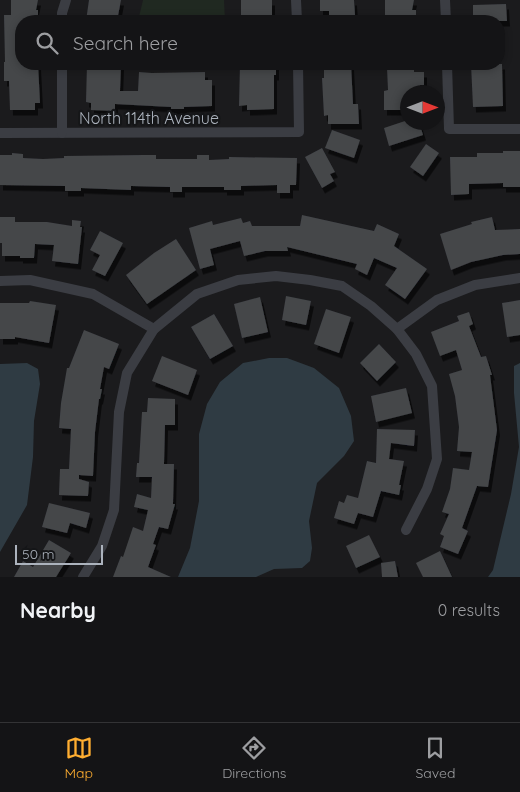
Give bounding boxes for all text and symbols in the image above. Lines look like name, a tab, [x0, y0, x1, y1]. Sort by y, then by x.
search box	[15, 15, 505, 70]
icon: search	[33, 29, 61, 57]
text: Search here	[73, 31, 178, 55]
north arrow	[400, 85, 445, 130]
street label: North 114th Avenue	[79, 108, 219, 128]
scale bar	[15, 542, 102, 565]
text: 50 m	[22, 545, 55, 563]
text: Nearby	[20, 597, 96, 623]
text: 0 results	[438, 600, 500, 620]
tab: Map	[65, 734, 93, 782]
tab: Directions	[222, 734, 286, 782]
tab: Saved	[415, 734, 455, 782]

